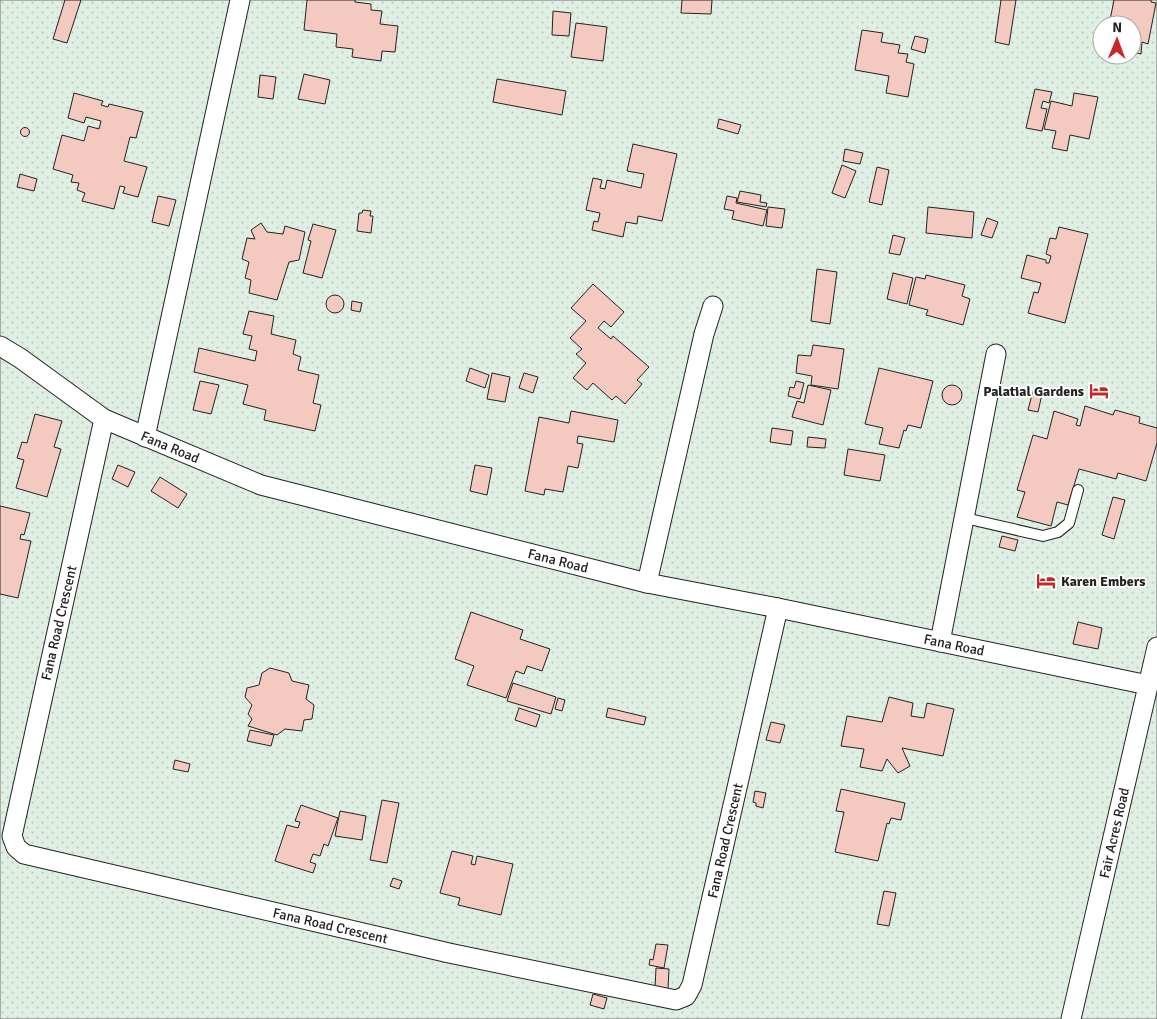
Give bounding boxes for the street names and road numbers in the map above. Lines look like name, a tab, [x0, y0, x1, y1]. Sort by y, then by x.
street label: Fana Road	[138, 427, 202, 467]
street label: Fana Road	[526, 545, 590, 576]
street label: Fana Road Crescent	[38, 564, 81, 682]
street label: Fana Road	[922, 630, 986, 659]
street label: Fana Road Crescent	[704, 781, 746, 900]
street label: Fair Acres Road	[1095, 786, 1133, 880]
street label: Fana Road Crescent	[271, 904, 390, 947]

